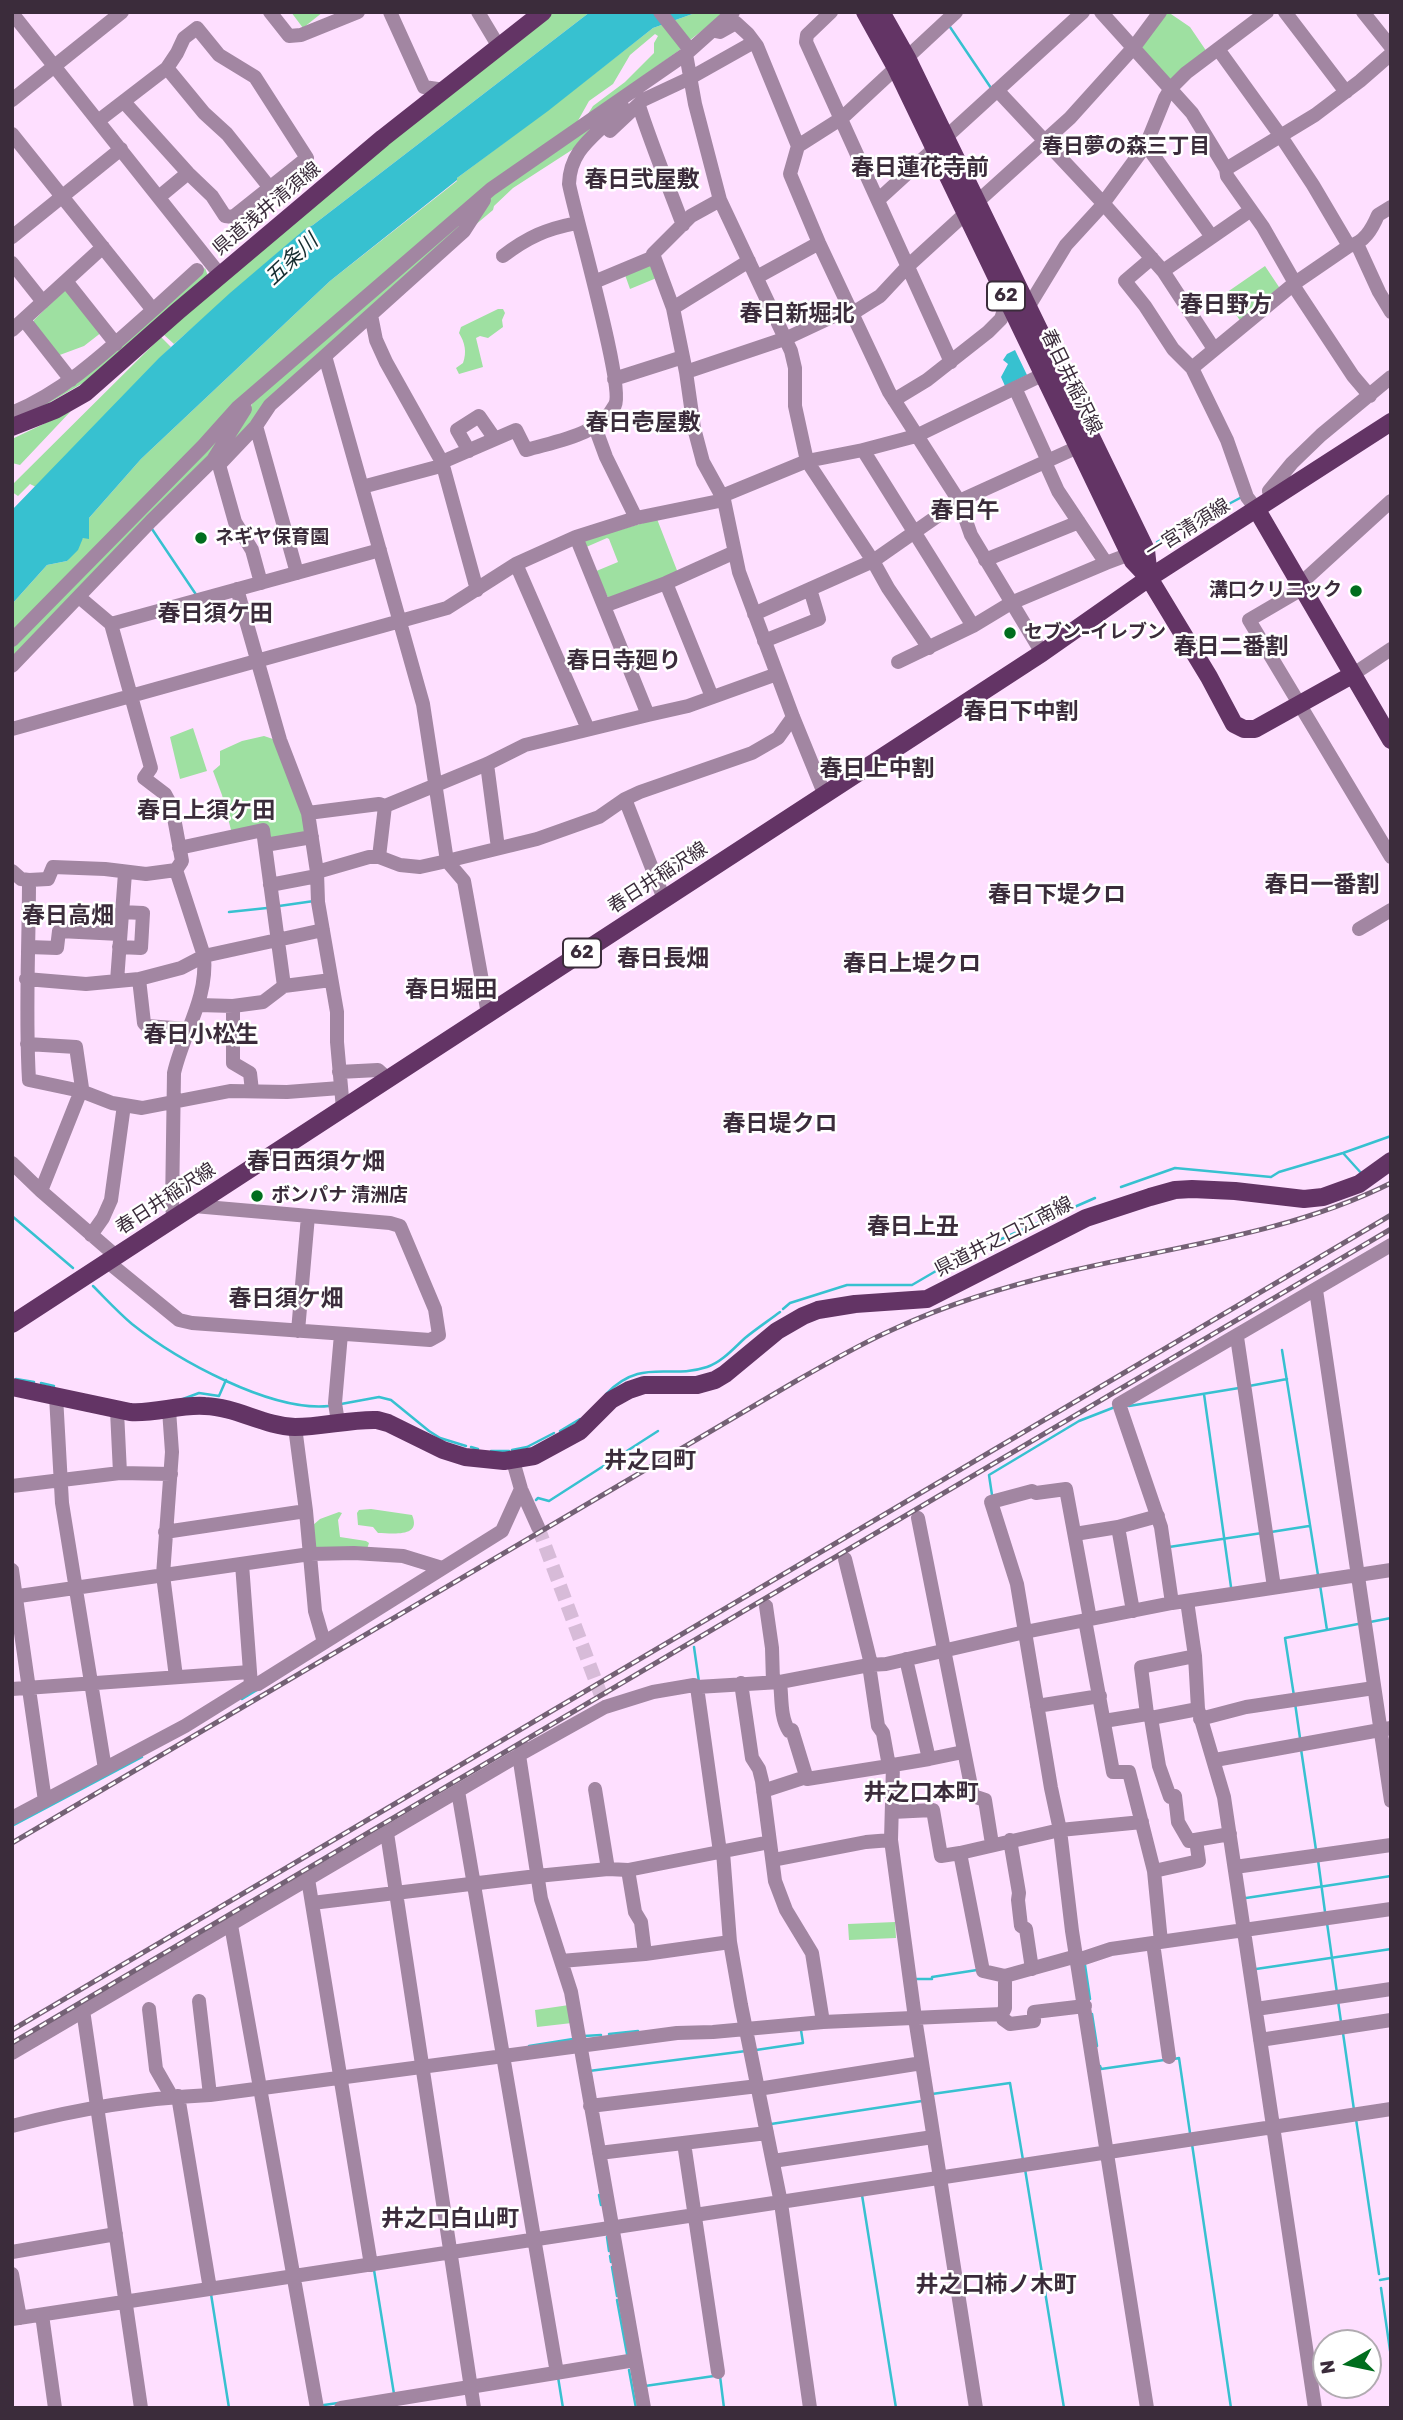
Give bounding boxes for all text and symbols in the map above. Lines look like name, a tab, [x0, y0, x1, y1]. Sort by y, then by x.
district label: 春日夢の森三丁目	[1042, 134, 1210, 160]
district label: 春日蓮花寺前	[851, 154, 989, 182]
street label: 県道浅井清須線	[209, 158, 325, 260]
district label: 春日弐屋敷	[585, 166, 699, 194]
water label: 五条川	[260, 229, 324, 291]
road number: 62	[987, 282, 1025, 310]
district label: 春日野方	[1180, 291, 1272, 319]
district label: 春日新堀北	[740, 300, 854, 328]
street label: 春日井稲沢線	[1036, 326, 1106, 438]
district label: 春日壱屋敷	[586, 409, 700, 437]
street label: 一宮清須線	[1142, 494, 1234, 564]
district label: 春日午	[931, 497, 999, 525]
place label: ネギヤ保育園	[215, 527, 329, 549]
marker: ネギヤ保育園	[193, 530, 209, 546]
place label: 溝口クリニック	[1209, 580, 1342, 602]
marker: 溝口クリニック	[1348, 583, 1364, 599]
district label: 春日須ケ田	[158, 600, 272, 628]
place label: セブン-イレブン	[1024, 622, 1166, 644]
marker: セブン-イレブン	[1002, 625, 1018, 641]
district label: 春日二番割	[1174, 633, 1288, 661]
district label: 春日寺廻り	[567, 647, 681, 675]
district label: 春日下中割	[964, 698, 1078, 726]
district label: 春日上中割	[820, 755, 934, 783]
district label: 春日上須ケ田	[137, 797, 275, 825]
street label: 春日井稲沢線	[604, 837, 712, 919]
district label: 春日一番割	[1265, 871, 1379, 899]
district label: 春日下堤クロ	[988, 881, 1126, 909]
district label: 春日高畑	[22, 902, 114, 930]
road number: 62	[563, 938, 601, 968]
district label: 春日長畑	[617, 945, 709, 973]
district label: 春日上堤クロ	[843, 950, 981, 978]
district label: 春日堀田	[405, 976, 497, 1004]
district label: 春日小松生	[144, 1021, 258, 1049]
district label: 春日堤クロ	[723, 1110, 837, 1138]
district label: 春日西須ケ畑	[247, 1148, 385, 1176]
street label: 春日井稲沢線	[112, 1158, 220, 1240]
place label: ボンパナ 清洲店	[271, 1185, 408, 1207]
marker: ボンパナ 清洲店	[249, 1188, 265, 1204]
street label: 県道井之口江南線	[931, 1192, 1077, 1282]
district label: 春日上丑	[867, 1213, 959, 1241]
district label: 春日須ケ畑	[229, 1285, 343, 1313]
district label: 井之口町	[604, 1447, 696, 1475]
district label: 井之口本町	[864, 1779, 978, 1807]
district label: 井之口白山町	[381, 2205, 519, 2233]
district label: 井之口柿ノ木町	[916, 2271, 1076, 2299]
north arrow	[1312, 2329, 1382, 2399]
text: N	[1315, 2359, 1340, 2376]

